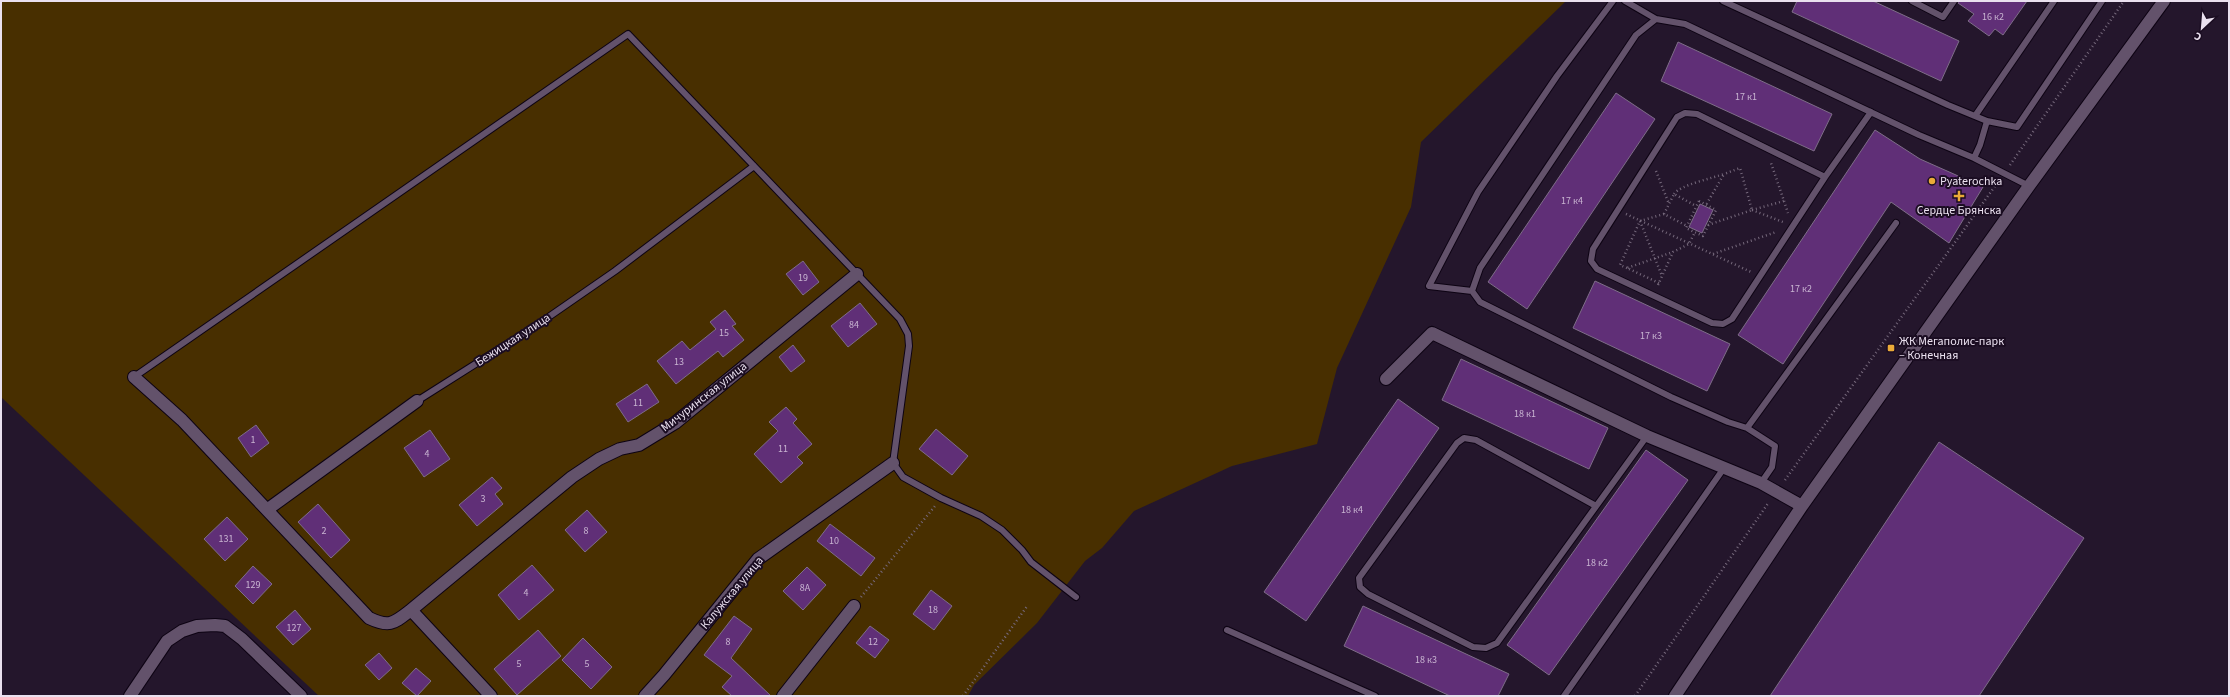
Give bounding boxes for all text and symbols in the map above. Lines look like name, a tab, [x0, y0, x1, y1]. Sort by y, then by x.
north arrow	[2182, 8, 2222, 48]
house number: 16 к2	[1982, 10, 2004, 24]
text: С	[2191, 28, 2204, 45]
house number: 17 к1	[1735, 90, 1757, 104]
place label: Pyaterochka	[1940, 173, 2002, 190]
marker: Pyaterochka	[1927, 176, 1937, 186]
marker: Сердце Брянска	[1954, 191, 1964, 201]
house number: 17 к4	[1561, 194, 1583, 208]
place label: Сердце Брянска	[1917, 202, 2001, 219]
house number: 19	[798, 271, 808, 285]
house number: 17 к2	[1790, 282, 1812, 296]
street label: Бежицкая улица	[472, 309, 554, 371]
house number: 84	[849, 318, 859, 332]
house number: 15	[719, 326, 729, 340]
house number: 17 к3	[1640, 329, 1662, 343]
place label: ЖК Мегаполис-парк – Конечная	[1899, 333, 2004, 364]
marker: ЖК Мегаполис-парк – Конечная	[1886, 343, 1896, 353]
house number: 13	[674, 355, 684, 369]
street label: Мичуринская улица	[657, 358, 751, 436]
house number: 11	[633, 396, 643, 410]
house number: 18 к1	[1514, 407, 1536, 421]
house number: 1	[251, 433, 256, 447]
house number: 11	[778, 442, 788, 456]
house number: 4	[425, 447, 430, 461]
house number: 3	[481, 492, 486, 506]
house number: 18 к4	[1341, 503, 1363, 517]
house number: 2	[322, 524, 327, 538]
house number: 8	[584, 524, 589, 538]
house number: 131	[219, 532, 233, 546]
house number: 10	[829, 534, 839, 548]
street label: Калужская улица	[696, 553, 768, 633]
house number: 18 к2	[1586, 556, 1608, 570]
house number: 129	[246, 578, 260, 592]
house number: 8А	[800, 581, 811, 595]
house number: 4	[524, 586, 529, 600]
house number: 18	[928, 603, 938, 617]
house number: 127	[287, 621, 301, 635]
house number: 8	[726, 635, 731, 649]
house number: 12	[868, 635, 878, 649]
house number: 18 к3	[1415, 653, 1437, 667]
house number: 5	[517, 657, 522, 671]
house number: 5	[585, 657, 590, 671]

